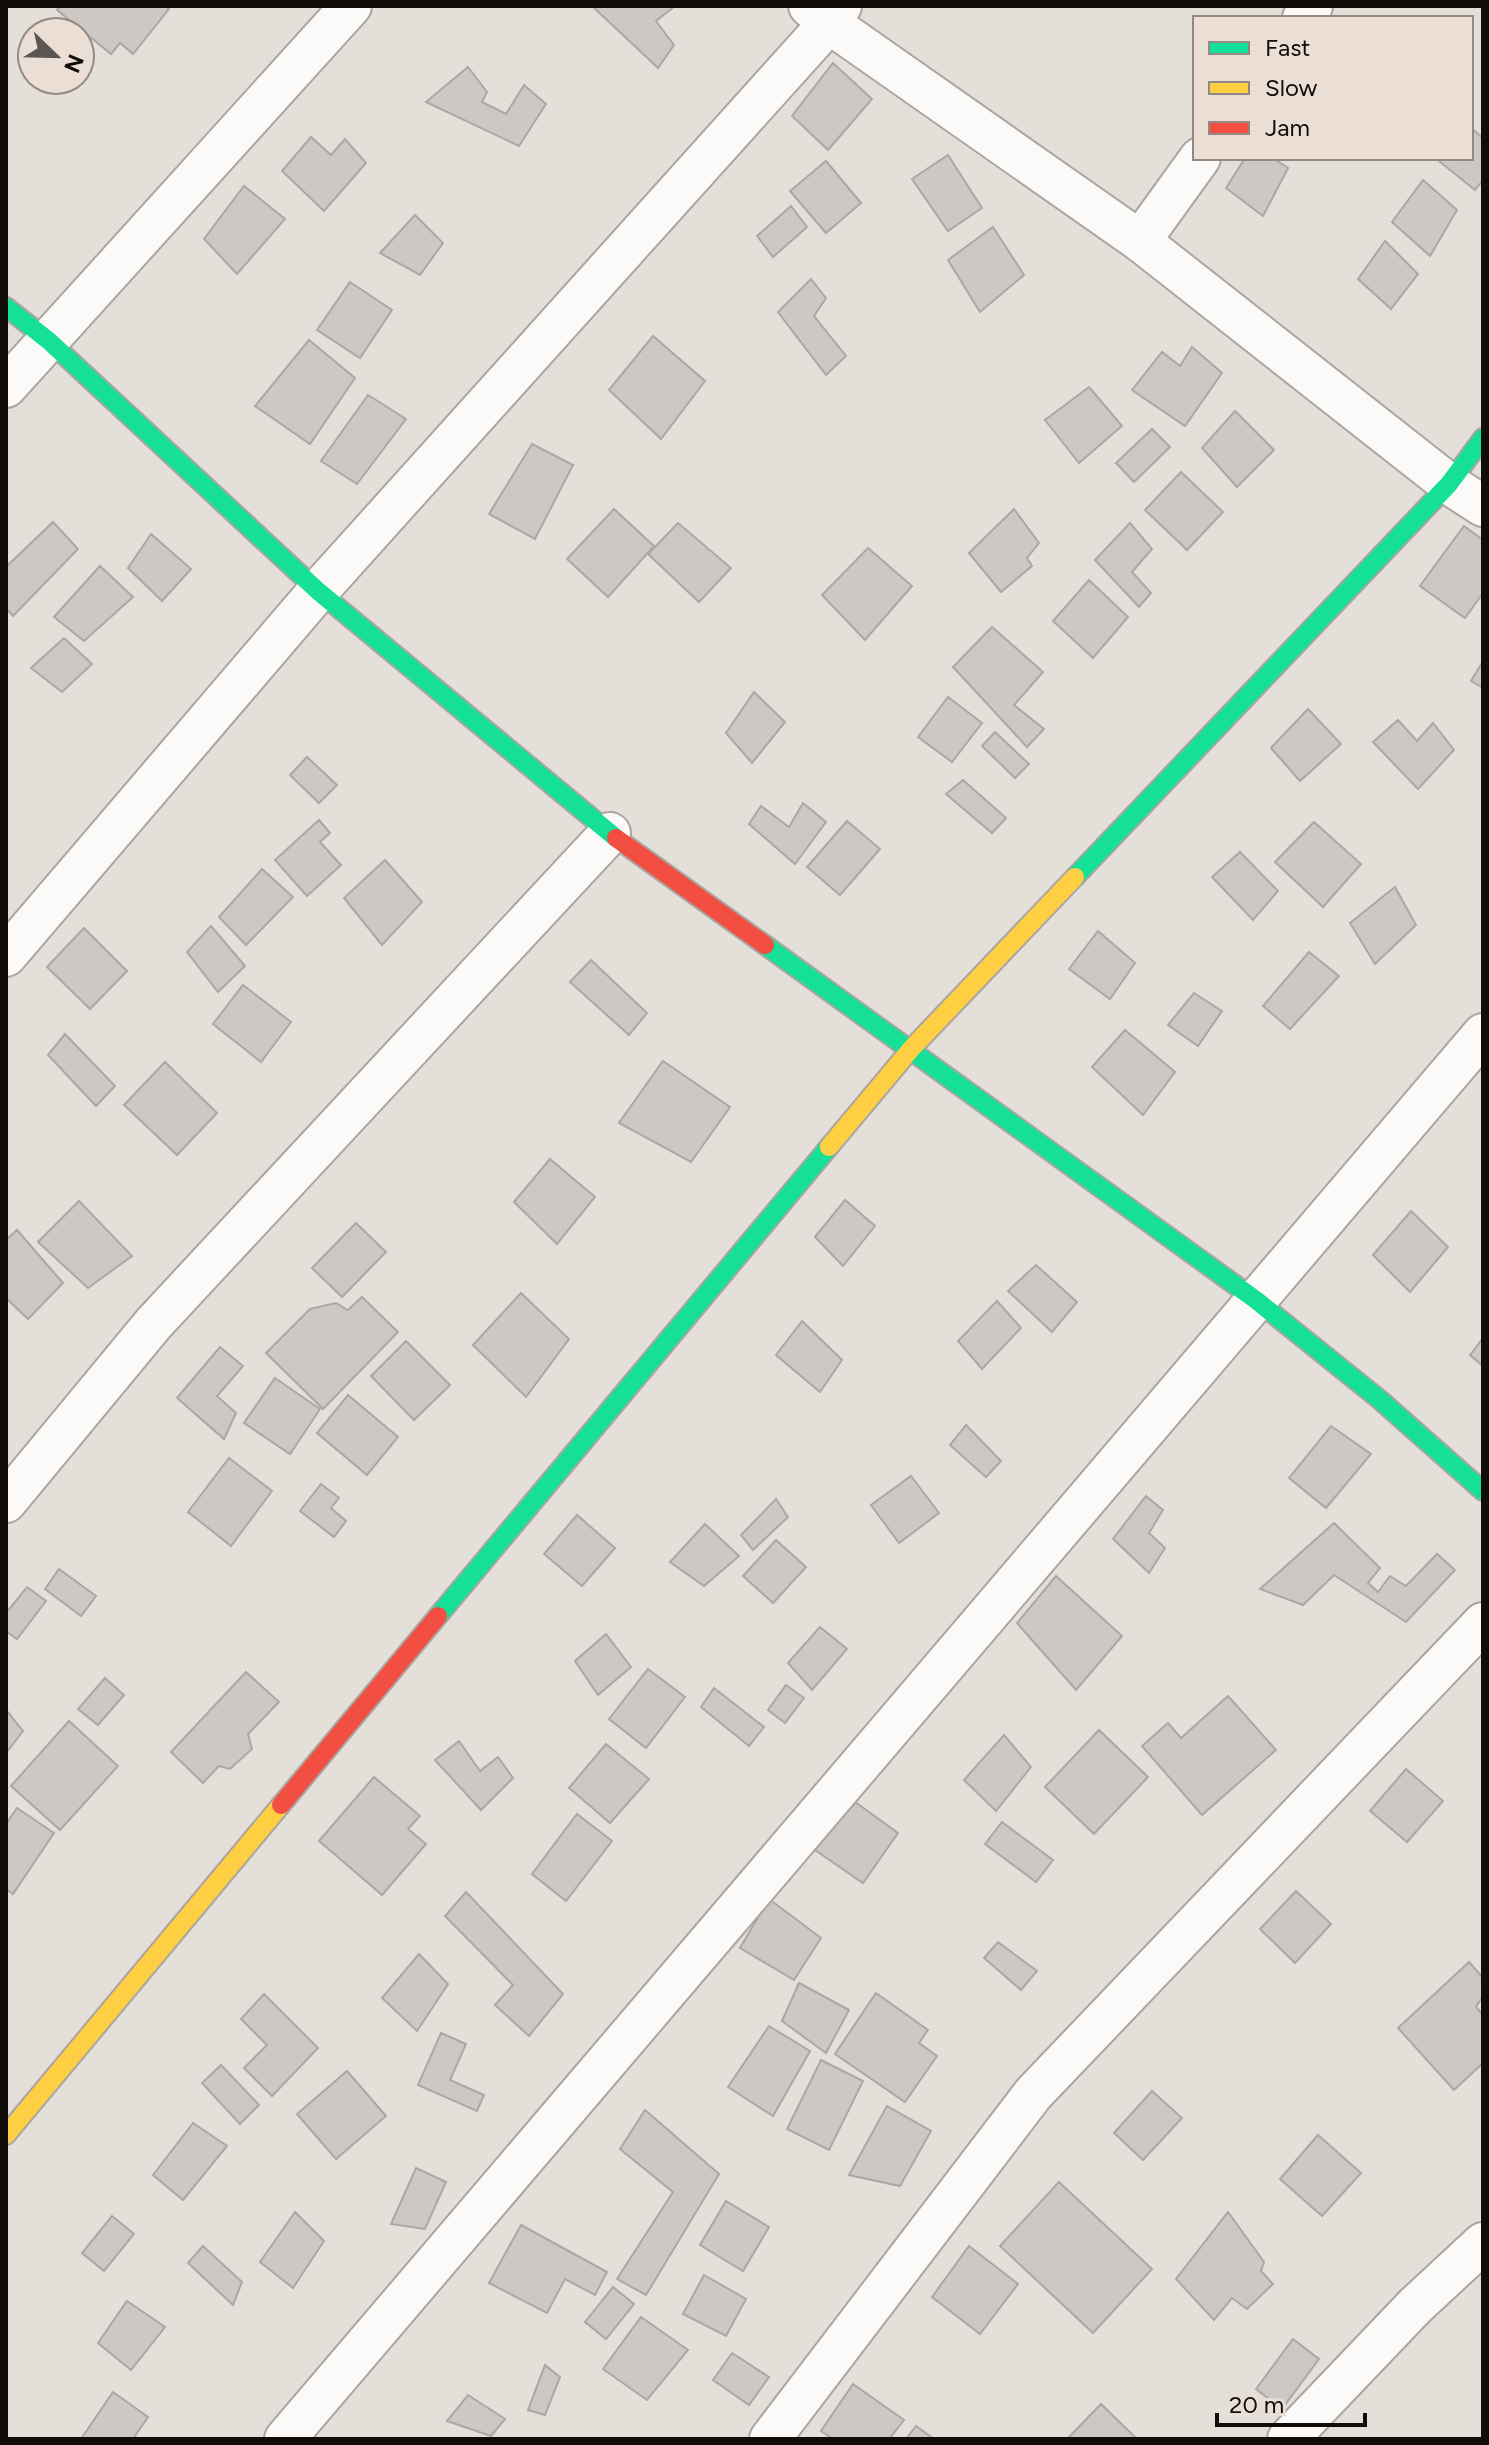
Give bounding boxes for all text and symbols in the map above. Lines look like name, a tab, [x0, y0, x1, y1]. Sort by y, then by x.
north arrow	[16, 16, 96, 96]
legend	[1193, 16, 1473, 160]
text: Fast	[1265, 33, 1310, 62]
text: N	[58, 51, 90, 77]
text: Slow	[1265, 73, 1318, 102]
text: Jam	[1265, 113, 1310, 142]
scale bar	[1217, 2377, 1365, 2427]
text: 20 m	[1229, 2390, 1284, 2419]

